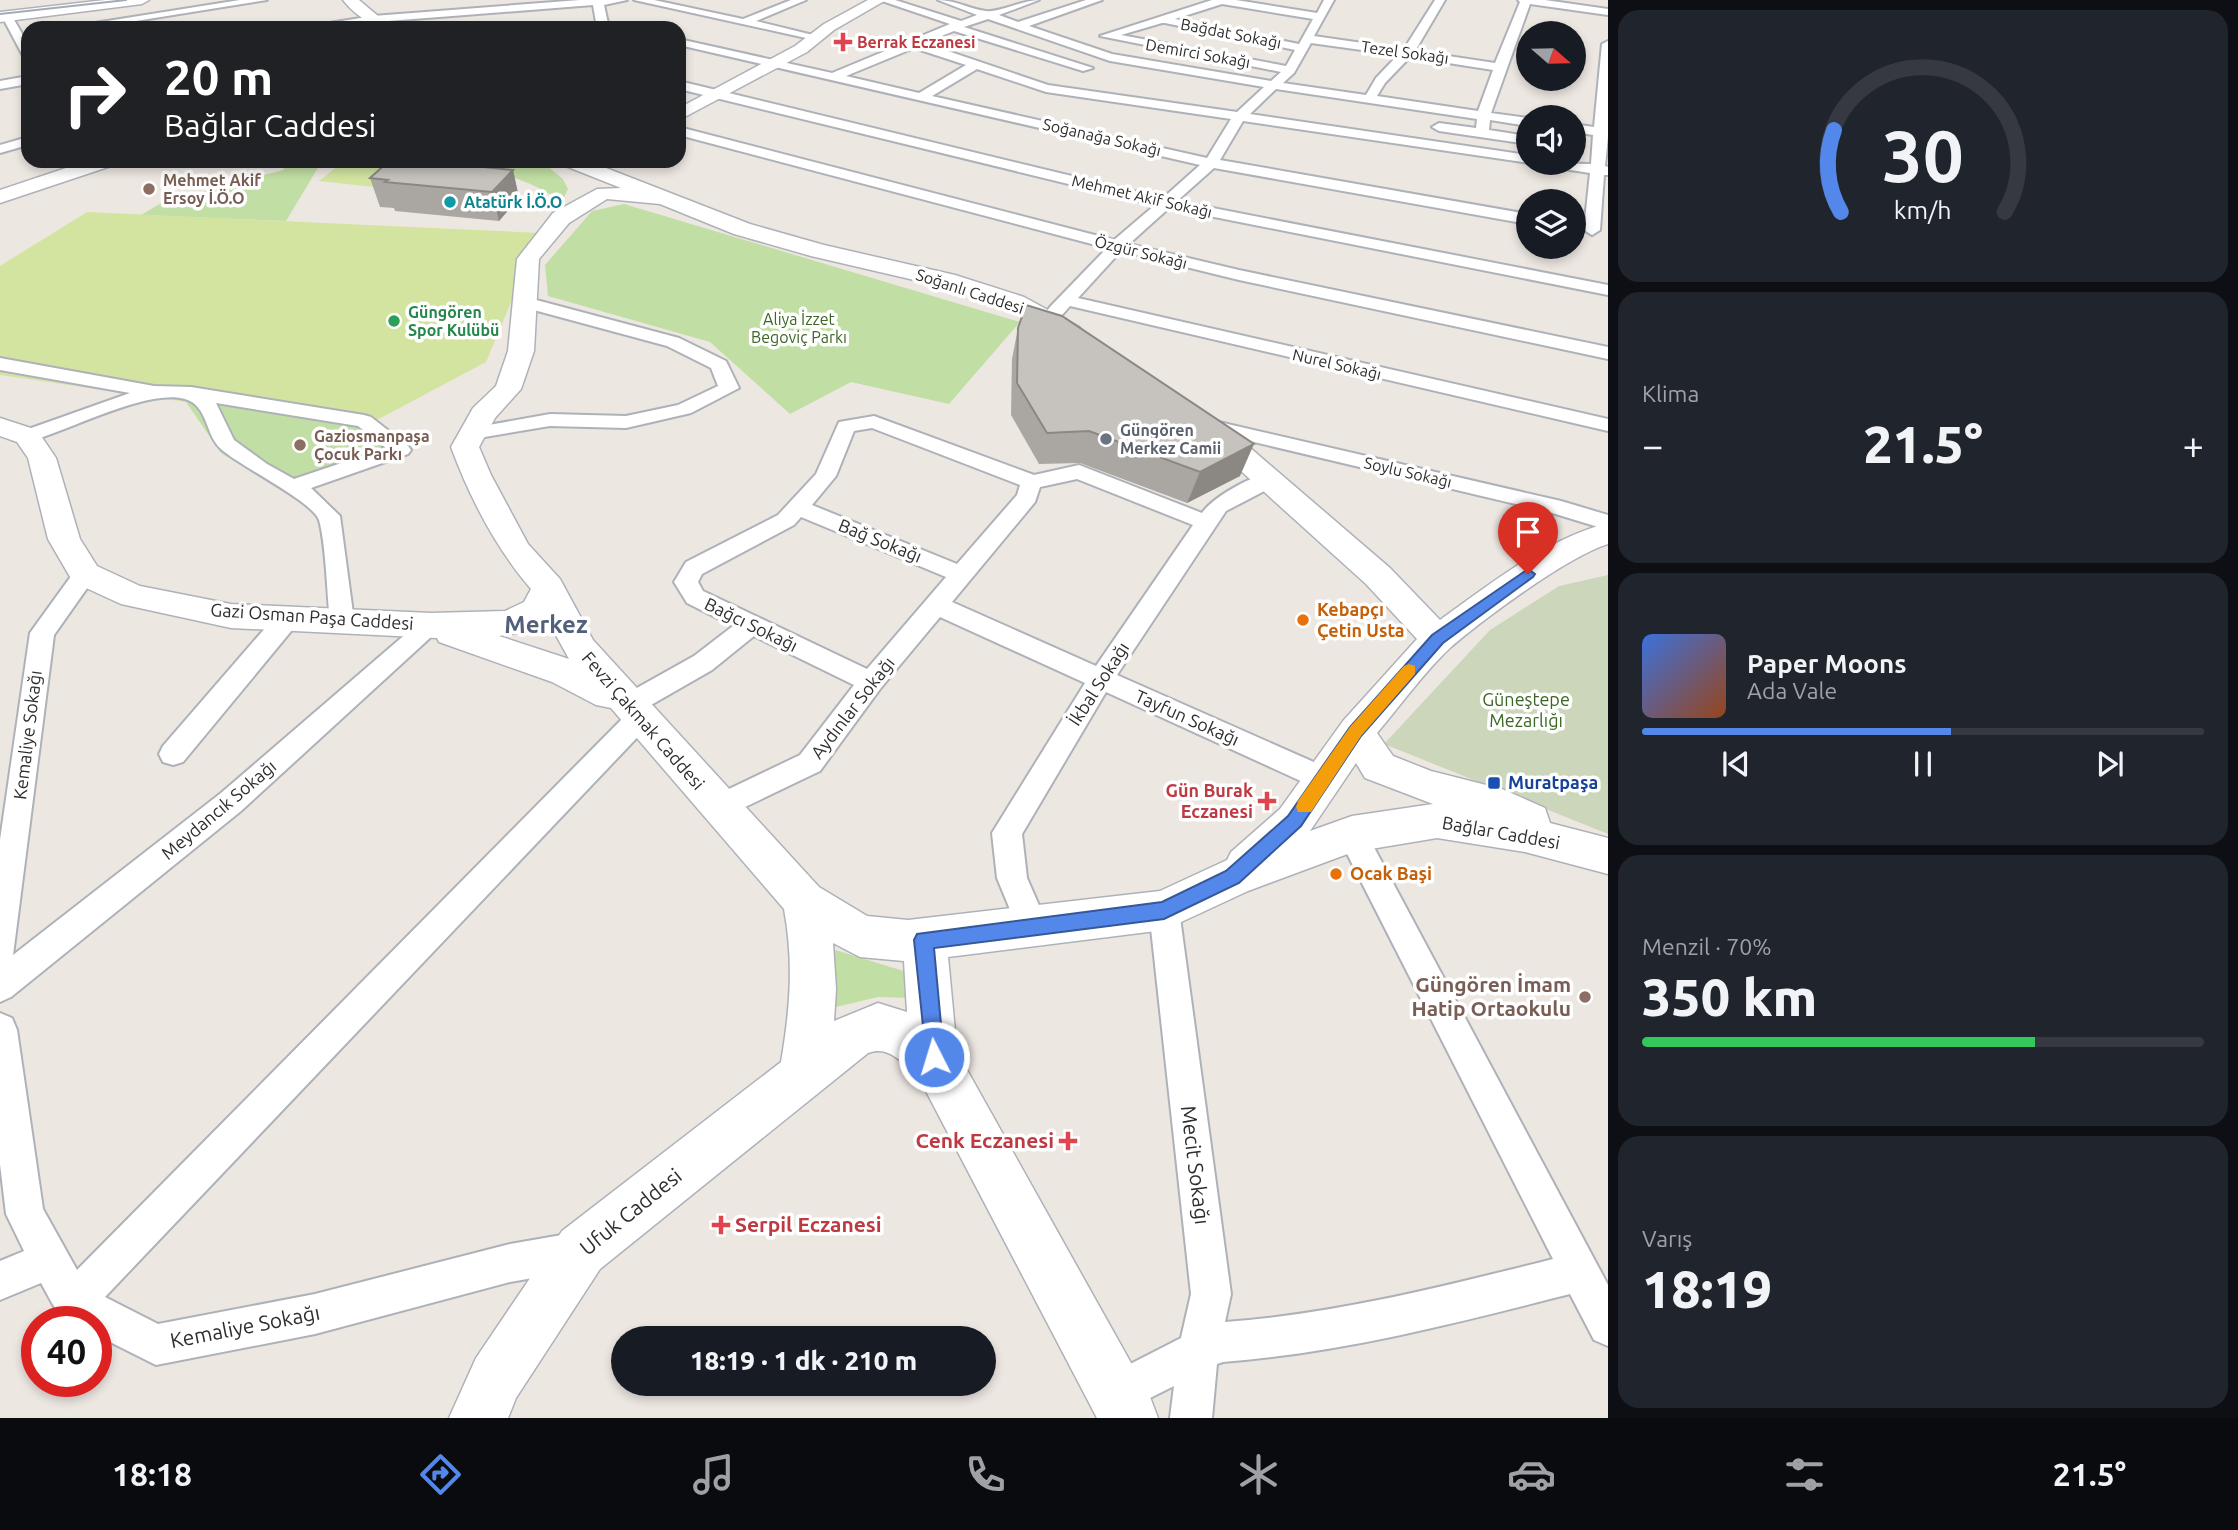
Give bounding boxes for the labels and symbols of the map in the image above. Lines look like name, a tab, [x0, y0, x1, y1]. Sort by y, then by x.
street label: Bağdat Sokağı	[1179, 14, 1283, 52]
north arrow	[1516, 21, 1586, 91]
place label: Berrak Eczanesi	[857, 33, 975, 51]
marker: Berrak Eczanesi	[835, 34, 851, 50]
street label: Demirci Sokağı	[1144, 35, 1252, 71]
street label: Tezel Sokağı	[1360, 37, 1450, 67]
street label: Soğanağa Sokağı	[1041, 115, 1163, 159]
place label: Mehmet Akif Ersoy İ.Ö.O	[163, 171, 261, 207]
street label: Mehmet Akif Sokağı	[1070, 171, 1214, 221]
marker: Mehmet Akif Ersoy İ.Ö.O	[141, 181, 157, 197]
place label: Atatürk İ.Ö.O	[464, 192, 562, 211]
marker: Atatürk İ.Ö.O	[442, 194, 458, 210]
street label: Özgür Sokağı	[1093, 232, 1189, 272]
street label: Soğanlı Caddesi	[914, 265, 1026, 317]
place label: Güngören Spor Kulübü	[408, 303, 499, 339]
park label: Aliya İzzet Begoviç Parkı	[751, 310, 847, 346]
marker: Güngören Spor Kulübü	[386, 313, 402, 329]
street label: Nurel Sokağı	[1291, 345, 1383, 383]
place label: Güngören Merkez Camii	[1120, 421, 1221, 457]
place label: Gaziosmanpaşa Çocuk Parkı	[314, 427, 430, 464]
marker: Güngören Merkez Camii	[1098, 431, 1114, 447]
marker: Gaziosmanpaşa Çocuk Parkı	[292, 437, 308, 453]
street label: Soylu Sokağı	[1362, 453, 1454, 491]
pin	[1498, 502, 1558, 574]
street label: Bağ Sokağı	[836, 514, 925, 566]
street label: Bağcı Sokağı	[702, 593, 801, 655]
street label: Gazi Osman Paşa Caddesi	[210, 599, 414, 633]
place label: Kebapçı Çetin Usta	[1317, 599, 1405, 641]
district label: Merkez	[504, 611, 588, 638]
marker: Kebapçı Çetin Usta	[1295, 612, 1311, 628]
street label: İkbal Sokağı	[1064, 638, 1133, 729]
street label: Fevzi Çakmak Caddesi	[579, 647, 709, 793]
street label: Aydınlar Sokağı	[806, 653, 898, 762]
street label: Kemaliye Sokağı	[9, 669, 45, 801]
street label: Tayfun Sokağı	[1132, 685, 1243, 749]
park label: Güneştepe Mezarlığı	[1482, 689, 1570, 730]
street label: Meydancık Sokağı	[157, 756, 280, 863]
place label: Muratpaşa	[1508, 772, 1598, 793]
marker: Muratpaşa	[1486, 775, 1502, 791]
place label: Gün Burak Eczanesi	[1166, 780, 1253, 821]
marker: Gün Burak Eczanesi	[1259, 793, 1275, 809]
street label: Bağlar Caddesi	[1441, 812, 1562, 852]
place label: Ocak Başi	[1350, 863, 1432, 884]
marker: Ocak Başi	[1328, 866, 1344, 882]
place label: Güngören İmam Hatip Ortaokulu	[1411, 972, 1571, 1020]
marker: Güngören İmam Hatip Ortaokulu	[1577, 989, 1593, 1005]
position arrow	[897, 1020, 971, 1094]
street label: Mecit Sokağı	[1177, 1104, 1215, 1226]
place label: Cenk Eczanesi	[915, 1128, 1054, 1152]
marker: Cenk Eczanesi	[1060, 1133, 1076, 1149]
street label: Ufuk Caddesi	[575, 1163, 686, 1260]
place label: Serpil Eczanesi	[735, 1212, 882, 1236]
marker: Serpil Eczanesi	[713, 1217, 729, 1233]
street label: Kemaliye Sokağı	[168, 1300, 322, 1352]
speed limit sign: 40	[21, 1306, 112, 1397]

